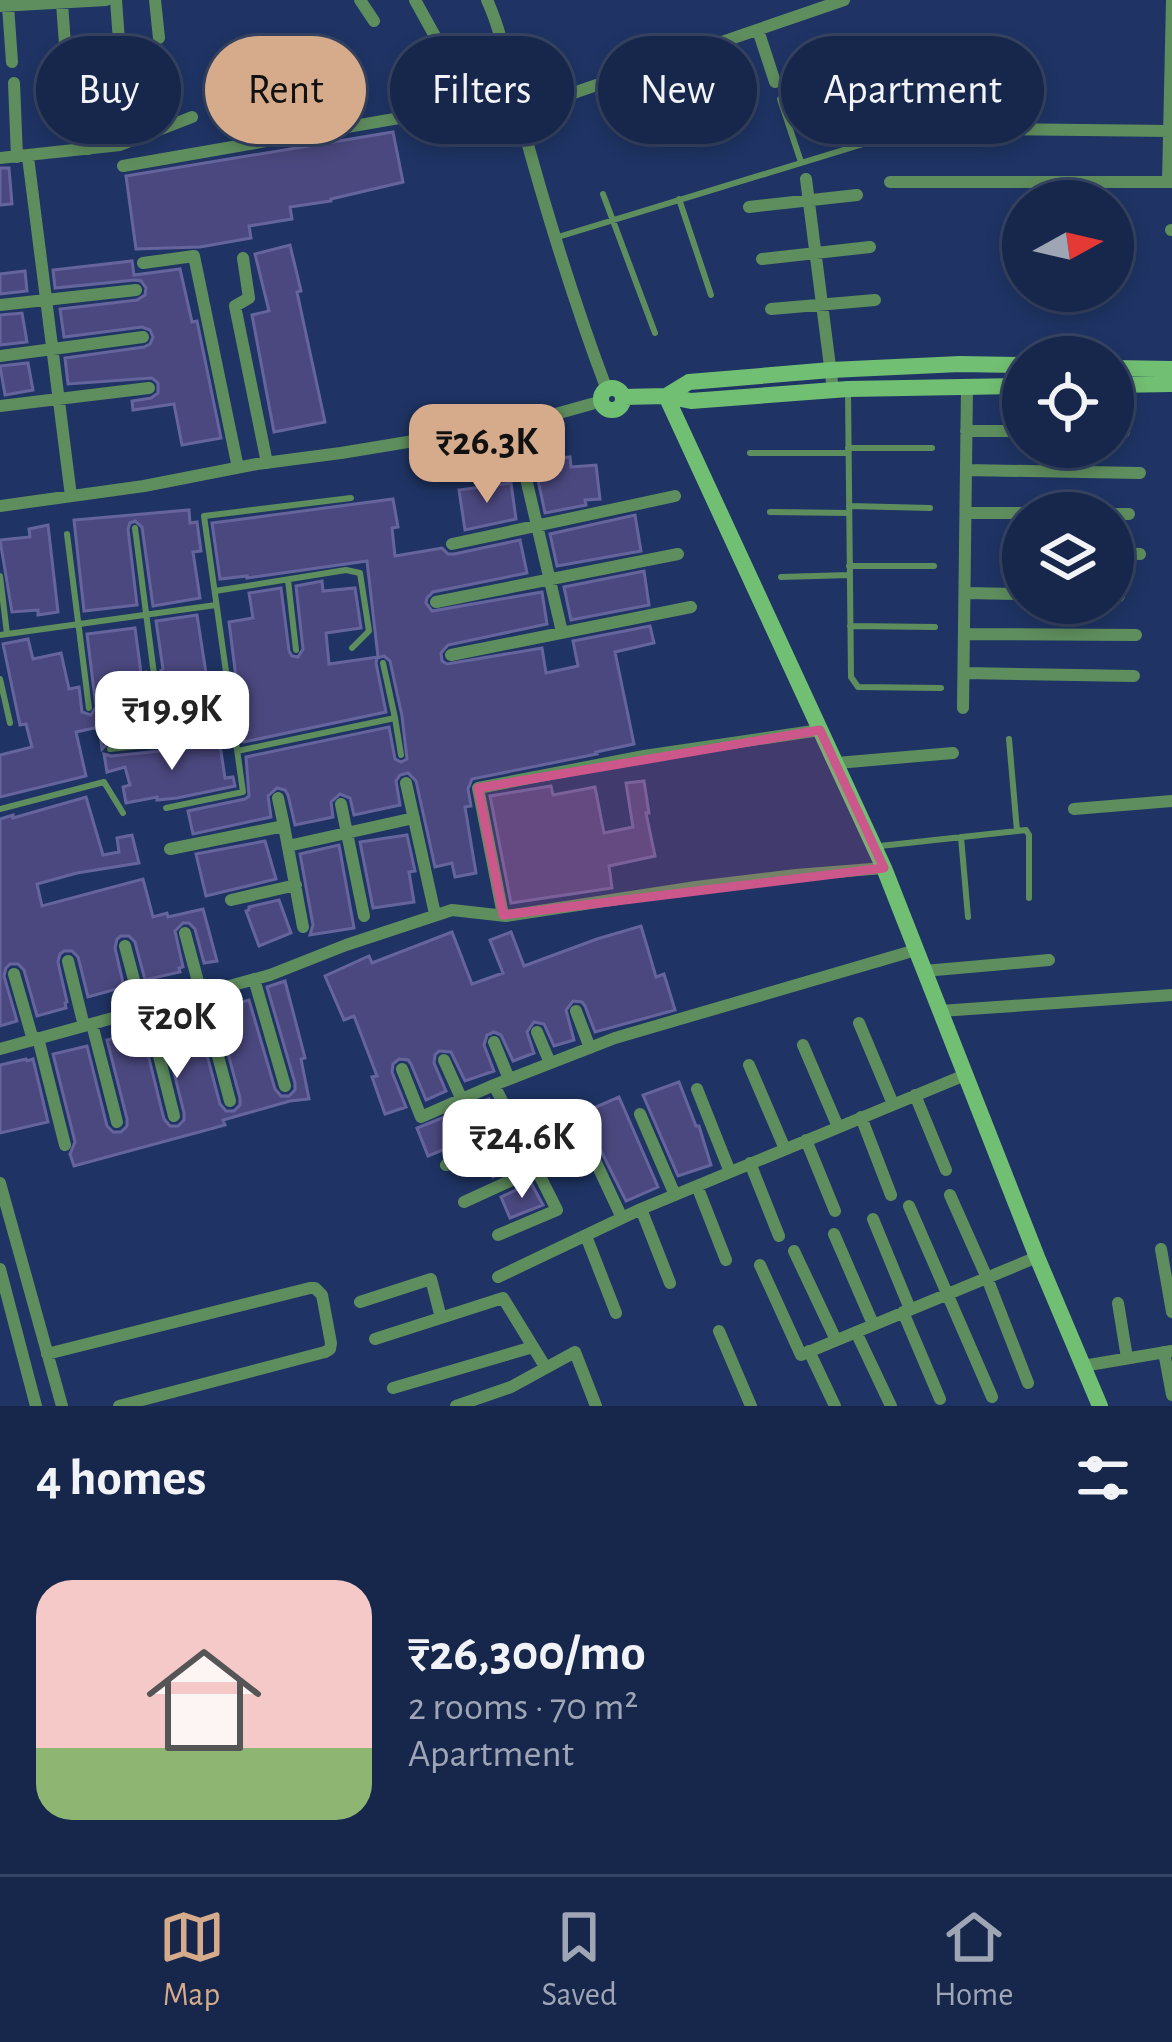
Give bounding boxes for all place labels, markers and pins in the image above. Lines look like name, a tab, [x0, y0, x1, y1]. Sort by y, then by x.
pin: ₹26.3K	[389, 404, 585, 506]
pin: ₹19.9K	[74, 671, 270, 773]
pin: ₹20K	[106, 979, 248, 1081]
pin: ₹24.6K	[424, 1099, 620, 1201]

